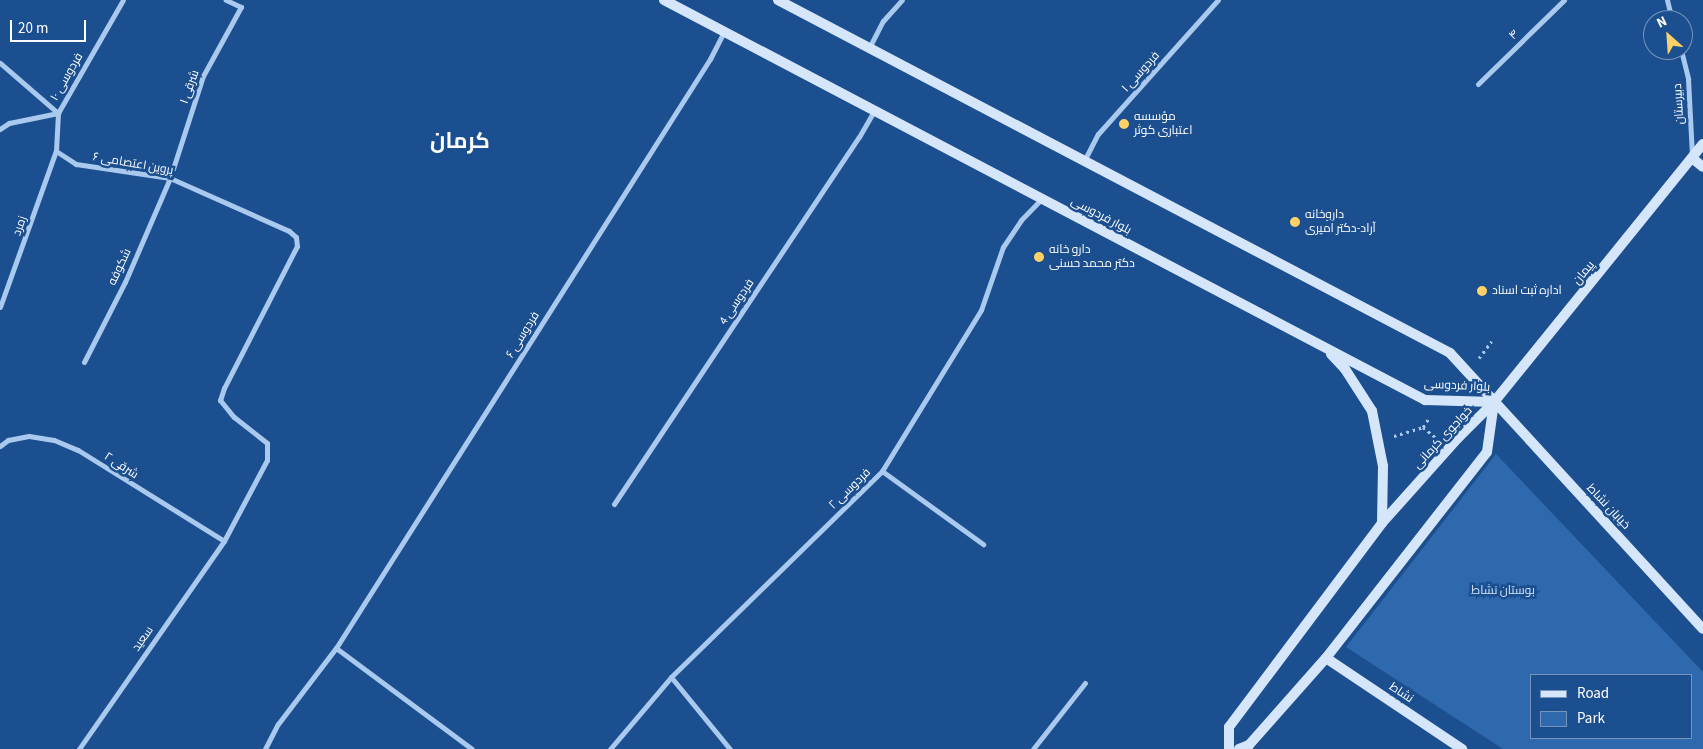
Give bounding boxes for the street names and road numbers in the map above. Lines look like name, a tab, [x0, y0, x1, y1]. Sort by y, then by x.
street label: ۴	[1506, 27, 1522, 43]
street label: فردوسی ۱	[1119, 49, 1163, 95]
street label: فردوسی ۱۰	[48, 51, 86, 103]
street label: شرقی ۱	[177, 68, 203, 106]
street label: دبیرستان	[1671, 83, 1687, 125]
street label: پروین اعتصامی ۶	[92, 150, 174, 178]
street label: بلوار فردوسی	[1068, 194, 1134, 238]
street label: زمرد	[10, 214, 30, 238]
street label: شکوفه	[105, 246, 135, 288]
street label: پیمان	[1570, 258, 1598, 288]
street label: فردوسی 4	[716, 276, 758, 328]
street label: فردوسی ۶	[503, 309, 543, 361]
street label: بلوار فردوسی	[1423, 377, 1491, 395]
street label: خواجوی کرمانی	[1411, 404, 1475, 472]
street label: شرقی ۲	[101, 450, 141, 482]
street label: فردوسی ۲	[826, 466, 874, 512]
street label: خیابان نشاط	[1583, 481, 1633, 533]
street label: سعید	[129, 624, 157, 654]
street label: نشاط	[1386, 680, 1416, 706]

